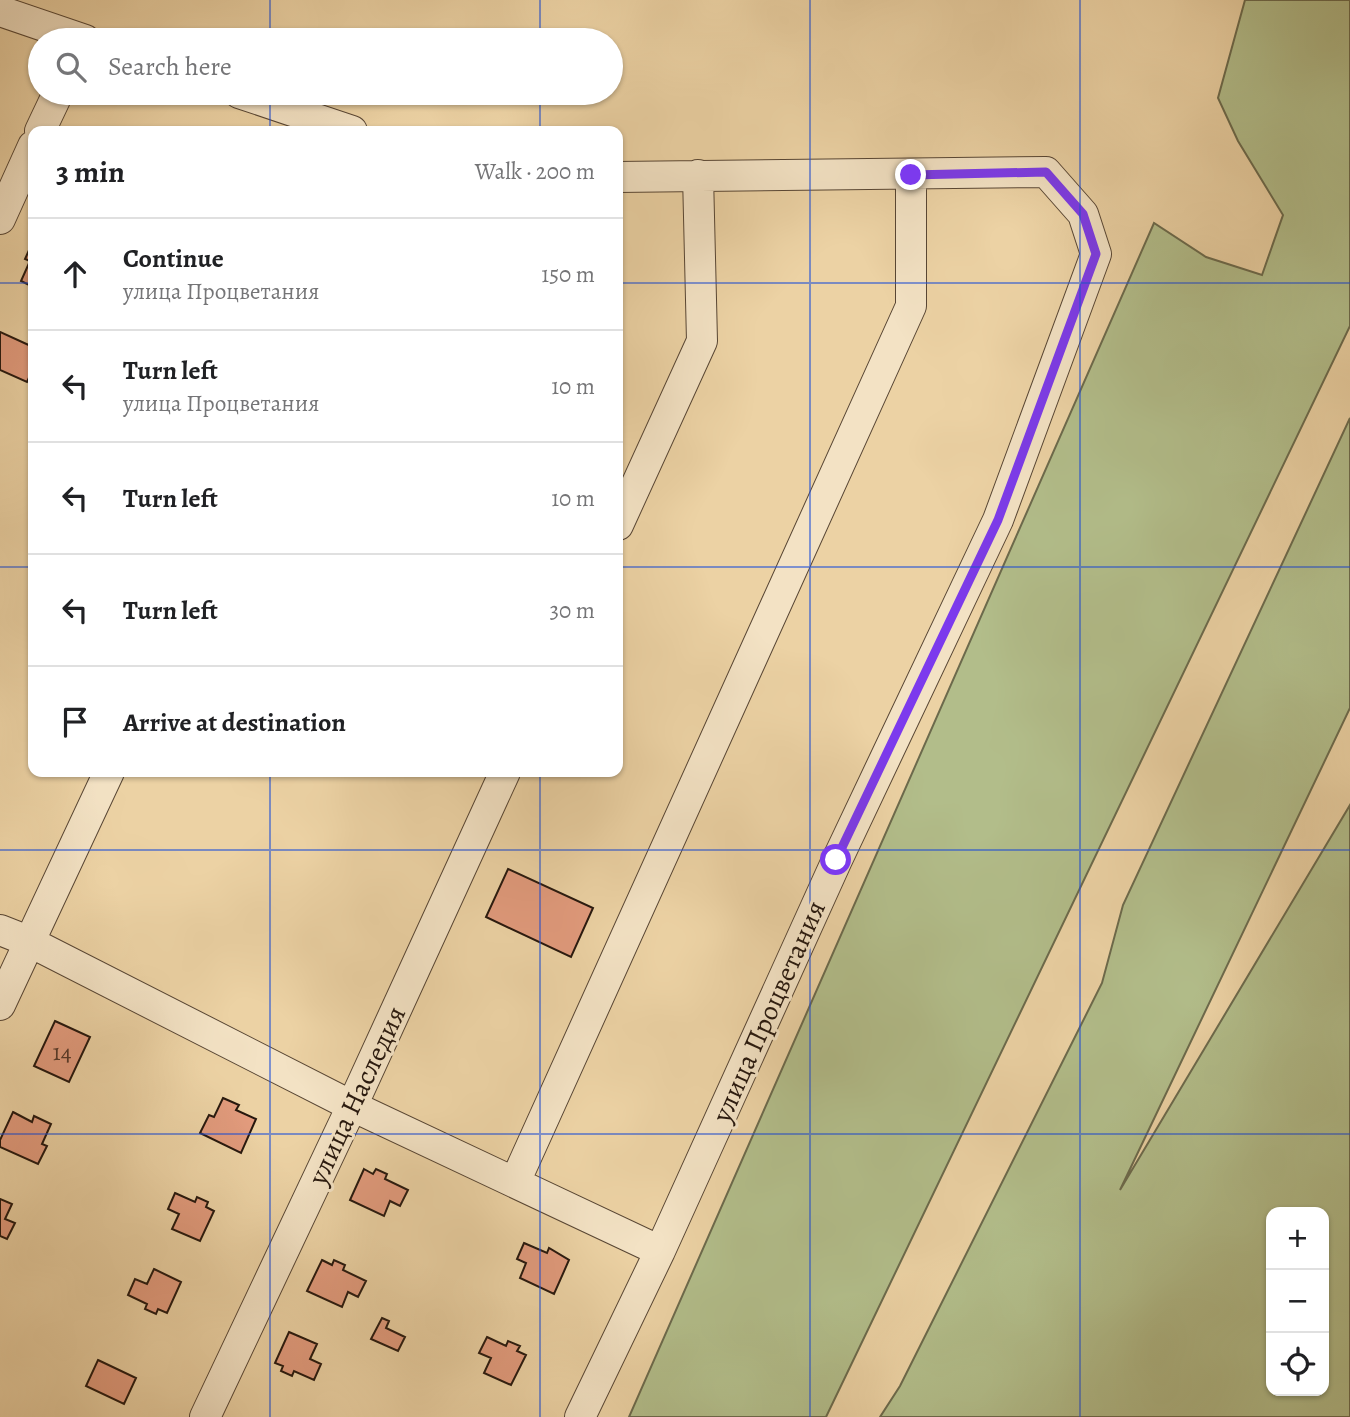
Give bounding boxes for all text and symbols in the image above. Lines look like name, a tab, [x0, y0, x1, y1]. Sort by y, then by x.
search box	[28, 28, 623, 105]
icon: search	[52, 48, 90, 86]
text: Search here	[108, 49, 232, 84]
text: 3 min	[56, 152, 125, 192]
text: Walk · 200 m	[475, 156, 595, 187]
route end	[895, 159, 926, 190]
text: Continue	[123, 241, 224, 276]
icon: ahead	[56, 255, 94, 293]
text: 150 m	[541, 259, 595, 290]
text: улица Процветания	[123, 276, 319, 307]
text: Turn left	[123, 353, 218, 388]
icon: left	[56, 367, 94, 405]
text: 10 m	[551, 371, 595, 402]
text: улица Процветания	[123, 388, 319, 419]
icon: left	[56, 479, 94, 517]
text: Turn left	[123, 481, 218, 516]
text: 10 m	[551, 483, 595, 514]
icon: left	[56, 591, 94, 629]
text: Turn left	[123, 593, 218, 628]
text: 30 m	[549, 595, 595, 626]
icon: arrive	[56, 703, 94, 741]
text: Arrive at destination	[123, 705, 346, 740]
route start	[820, 844, 851, 875]
street label: улица Процветания	[703, 895, 835, 1129]
street label: улица Наследия	[298, 1000, 415, 1192]
house number: 14	[52, 1036, 72, 1068]
map controls	[1266, 1207, 1329, 1396]
button: +	[1266, 1207, 1329, 1270]
button: −	[1266, 1270, 1329, 1333]
button: locate	[1266, 1333, 1329, 1396]

